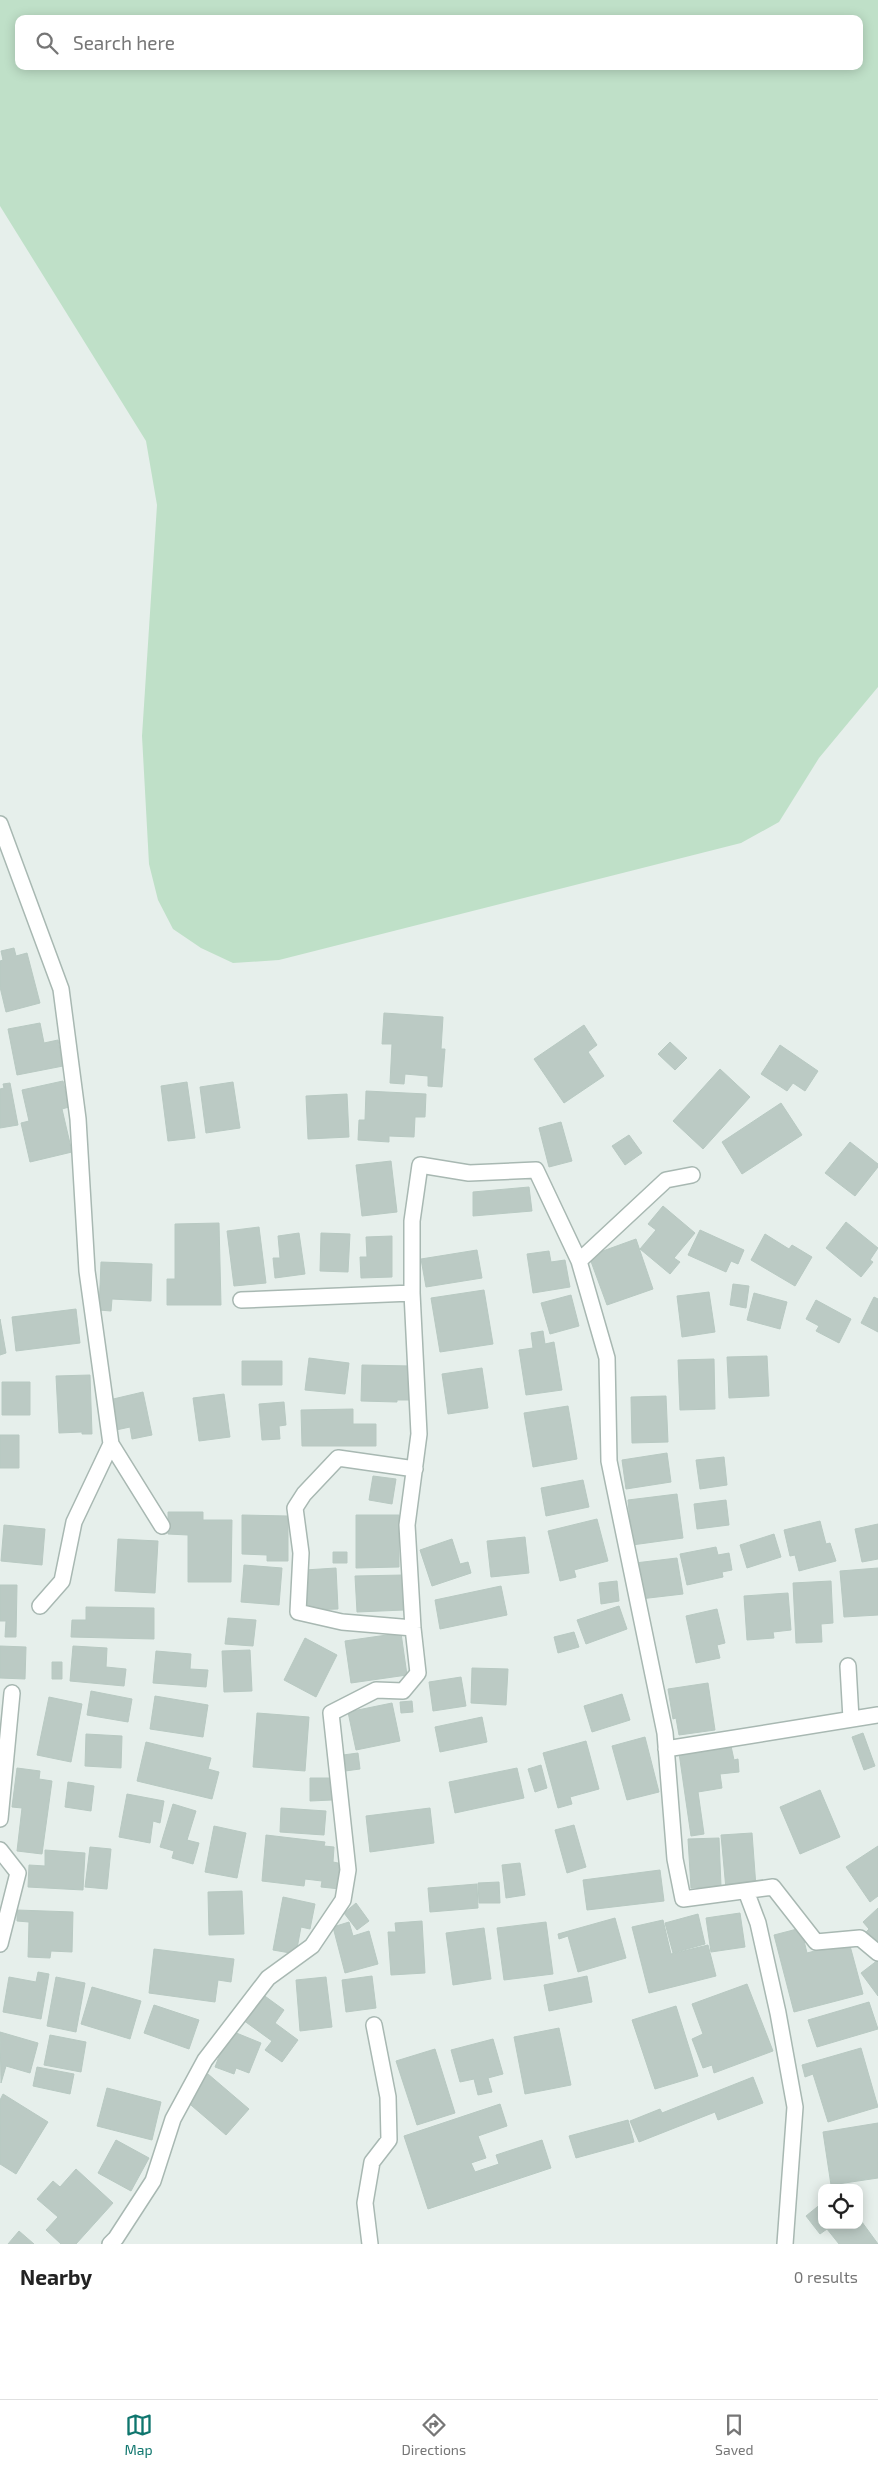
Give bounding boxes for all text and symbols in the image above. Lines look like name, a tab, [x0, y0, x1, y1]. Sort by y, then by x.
search box	[15, 15, 863, 70]
icon: search	[33, 29, 61, 57]
text: Search here	[73, 31, 175, 54]
map controls	[818, 2184, 863, 2229]
button: locate	[818, 2184, 863, 2229]
text: Nearby	[20, 2264, 92, 2289]
text: 0 results	[794, 2267, 858, 2286]
tab: Map	[124, 2411, 153, 2458]
tab: Directions	[402, 2411, 466, 2458]
tab: Saved	[715, 2411, 754, 2458]

